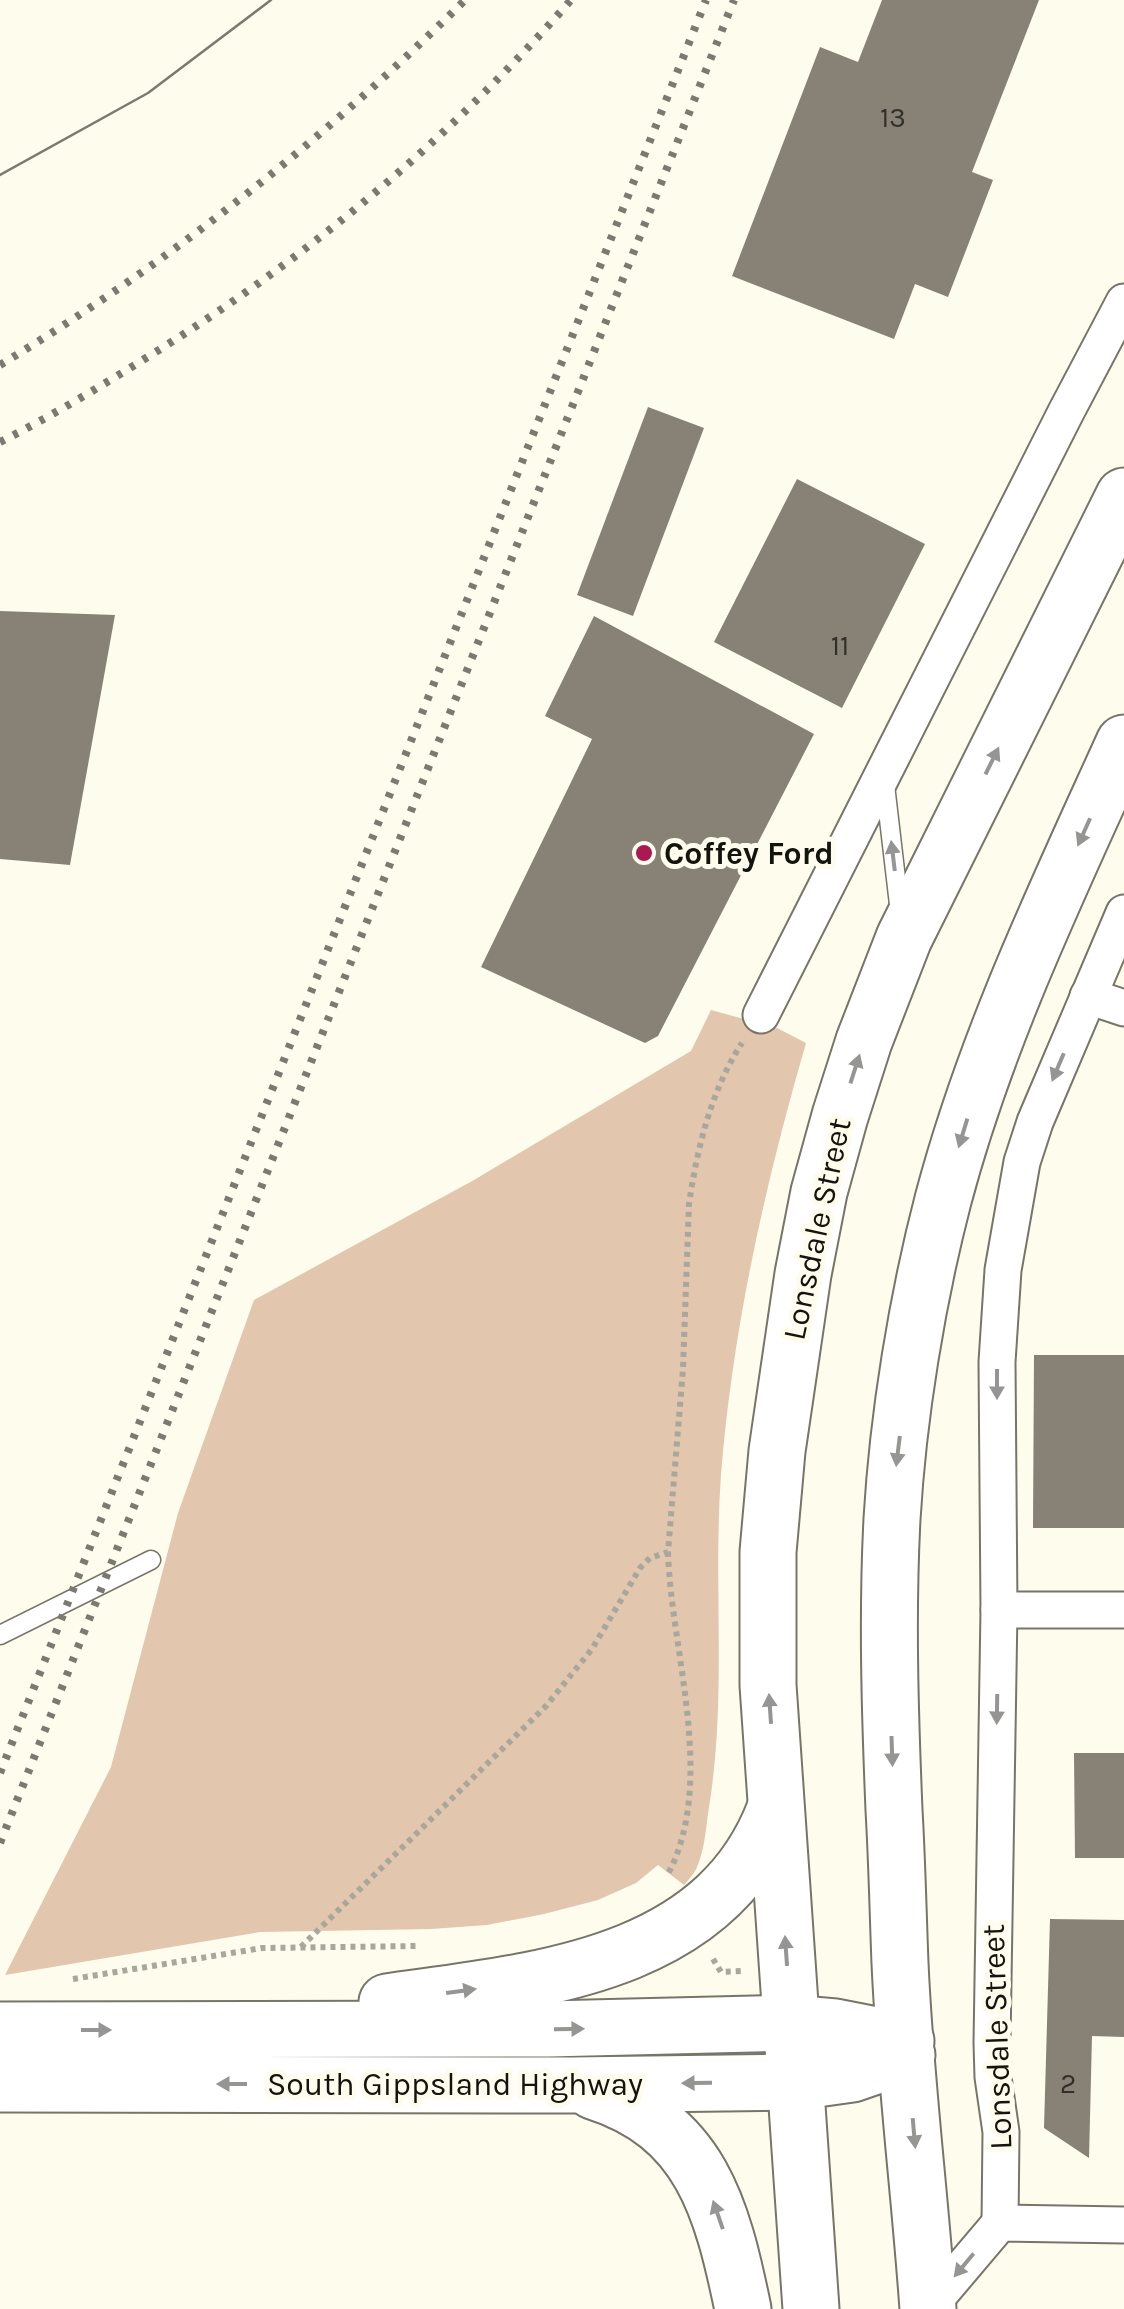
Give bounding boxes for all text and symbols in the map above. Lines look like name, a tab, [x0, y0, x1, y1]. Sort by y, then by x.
house number: 13	[880, 101, 906, 134]
house number: 11	[831, 629, 849, 662]
one-way arrow	[984, 746, 1001, 775]
one-way arrow	[1076, 817, 1092, 847]
place label: Coffey Ford	[664, 835, 834, 872]
one-way arrow	[885, 840, 901, 871]
marker: Coffey Ford	[633, 842, 655, 864]
one-way arrow	[1050, 1053, 1066, 1082]
one-way arrow	[849, 1054, 864, 1084]
street label: Lonsdale Street	[775, 1115, 859, 1343]
one-way arrow	[955, 1118, 970, 1149]
one-way arrow	[989, 1368, 1005, 1400]
one-way arrow	[890, 1436, 906, 1467]
one-way arrow	[761, 1693, 777, 1724]
one-way arrow	[989, 1693, 1005, 1725]
one-way arrow	[885, 1735, 901, 1767]
street label: Lonsdale Street	[975, 1923, 1019, 2151]
one-way arrow	[777, 1934, 793, 1966]
one-way arrow	[446, 1983, 478, 1999]
one-way arrow	[554, 2021, 586, 2037]
one-way arrow	[80, 2022, 112, 2038]
street label: South Gippsland Highway	[267, 2066, 643, 2103]
house number: 2	[1060, 2067, 1076, 2100]
one-way arrow	[216, 2076, 248, 2092]
one-way arrow	[681, 2076, 713, 2092]
one-way arrow	[906, 2118, 922, 2150]
one-way arrow	[709, 2199, 724, 2229]
one-way arrow	[953, 2253, 975, 2278]

